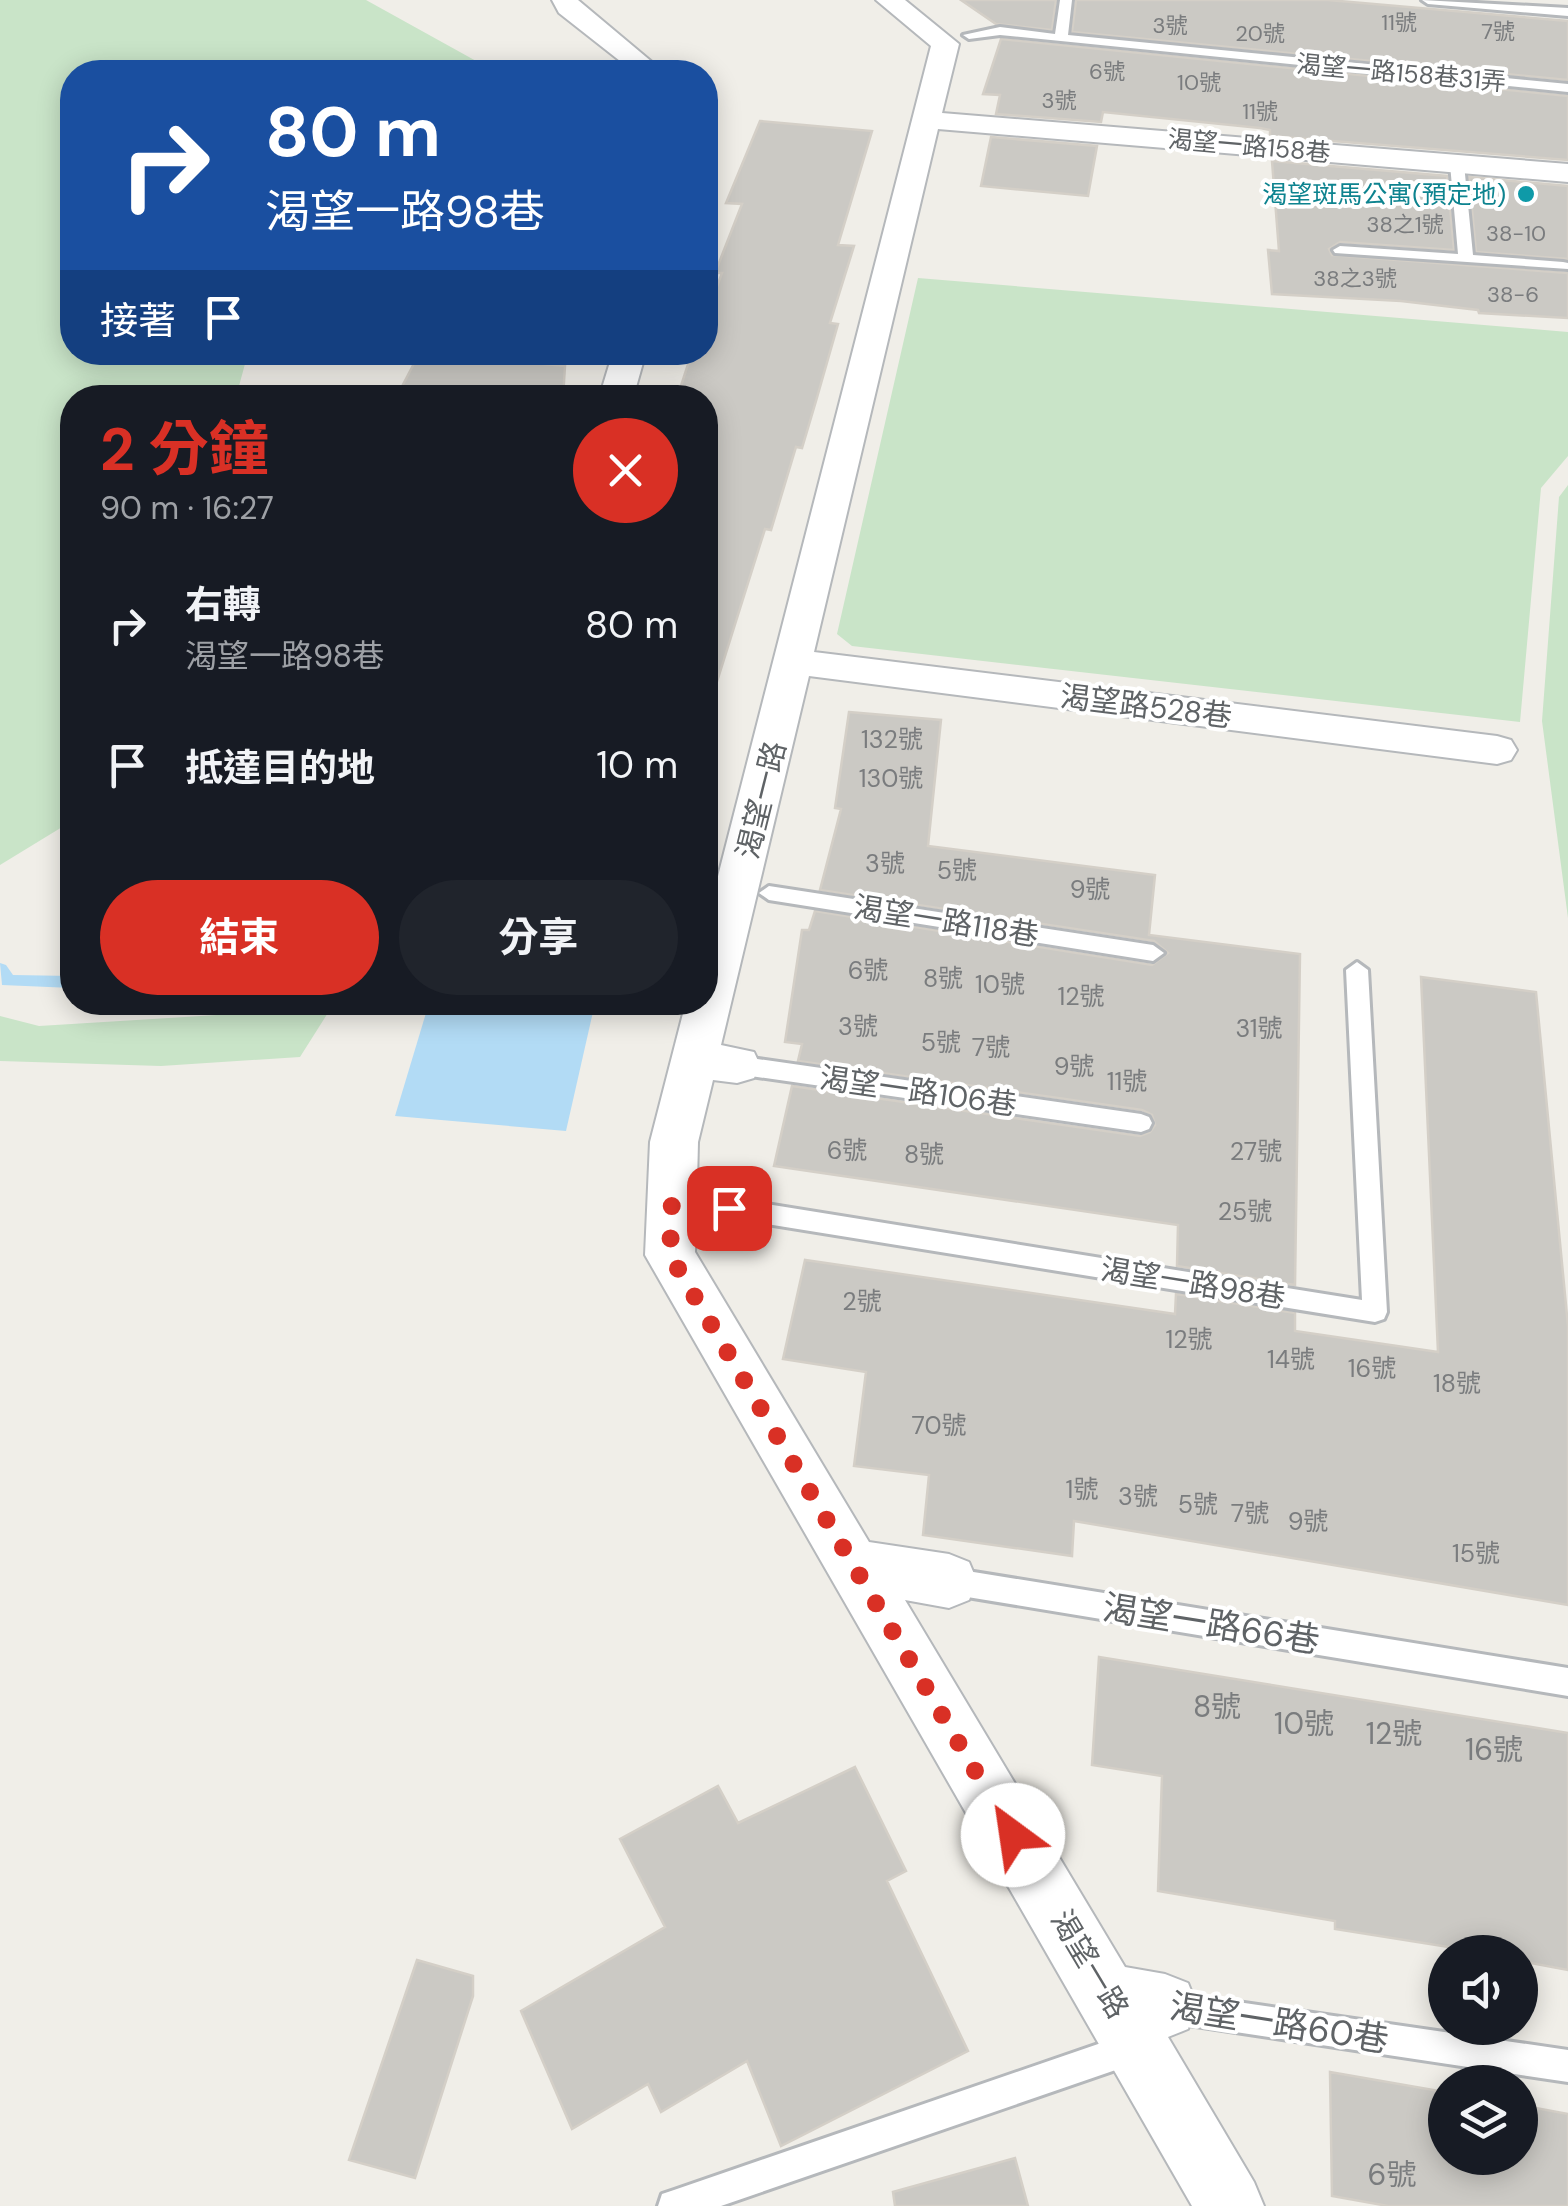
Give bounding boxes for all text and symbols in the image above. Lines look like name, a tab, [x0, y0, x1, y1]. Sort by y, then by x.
house number: 11號	[1381, 8, 1417, 37]
house number: 3號	[1152, 11, 1188, 40]
house number: 7號	[1481, 17, 1515, 46]
house number: 20號	[1235, 19, 1285, 48]
street label: 渴望一路158巷31弄	[1295, 47, 1507, 99]
house number: 6號	[1089, 57, 1125, 86]
house number: 10號	[1177, 68, 1221, 97]
house number: 3號	[1041, 86, 1077, 115]
text: 80 m	[265, 87, 441, 178]
house number: 11號	[1242, 97, 1278, 126]
icon: right	[100, 100, 230, 230]
street label: 渴望一路158巷	[1166, 122, 1332, 170]
place label: 渴望斑馬公寓(預定地)	[1262, 178, 1506, 211]
text: 渴望一路98巷	[265, 182, 545, 241]
marker: 渴望斑馬公寓(預定地)	[1515, 183, 1537, 205]
house number: 38之1號	[1366, 210, 1444, 239]
house number: 38-10	[1486, 219, 1546, 248]
house number: 38之3號	[1313, 264, 1397, 293]
house number: 38-6	[1487, 280, 1539, 309]
icon: arrive	[196, 290, 251, 345]
text: 接著	[100, 296, 176, 346]
text: 2 分鐘	[100, 410, 269, 489]
button: close	[573, 418, 678, 523]
text: 90 m · 16:27	[100, 487, 274, 529]
text: 右轉	[185, 580, 261, 630]
icon: right	[100, 598, 155, 653]
text: 80 m	[585, 600, 678, 650]
text: 渴望一路98巷	[185, 635, 384, 677]
street label: 渴望路528巷	[1058, 676, 1234, 736]
house number: 132號	[861, 723, 923, 756]
street label: 渴望一路	[728, 737, 794, 863]
icon: arrive	[100, 738, 155, 793]
text: 10 m	[596, 740, 678, 790]
text: 抵達目的地	[185, 743, 375, 793]
house number: 130號	[859, 762, 923, 795]
house number: 3號	[865, 847, 905, 880]
house number: 5號	[937, 854, 977, 887]
house number: 9號	[1070, 873, 1110, 906]
button: 結束	[100, 880, 379, 995]
button: 分享	[399, 880, 678, 995]
street label: 渴望一路118巷	[851, 887, 1041, 955]
house number: 6號	[848, 954, 888, 987]
house number: 8號	[923, 962, 963, 995]
house number: 10號	[975, 968, 1025, 1001]
house number: 12號	[1057, 980, 1105, 1013]
house number: 3號	[838, 1010, 878, 1043]
house number: 31號	[1235, 1012, 1283, 1045]
house number: 5號	[921, 1026, 961, 1059]
house number: 7號	[972, 1031, 1010, 1064]
house number: 9號	[1054, 1050, 1094, 1083]
street label: 渴望一路106巷	[817, 1058, 1019, 1124]
house number: 11號	[1107, 1065, 1147, 1098]
house number: 6號	[827, 1134, 867, 1167]
house number: 27號	[1230, 1135, 1282, 1168]
house number: 8號	[904, 1138, 944, 1171]
pin	[687, 1166, 772, 1251]
icon: arrive	[702, 1181, 757, 1236]
house number: 25號	[1218, 1195, 1272, 1228]
street label: 渴望一路98巷	[1098, 1249, 1288, 1317]
house number: 2號	[842, 1285, 882, 1318]
house number: 12號	[1165, 1323, 1213, 1356]
house number: 14號	[1267, 1343, 1315, 1376]
house number: 16號	[1348, 1352, 1396, 1385]
house number: 18號	[1433, 1367, 1481, 1400]
house number: 70號	[911, 1409, 967, 1442]
house number: 1號	[1066, 1473, 1098, 1506]
house number: 3號	[1118, 1480, 1158, 1513]
house number: 5號	[1178, 1488, 1218, 1521]
house number: 7號	[1231, 1497, 1269, 1530]
house number: 9號	[1288, 1505, 1328, 1538]
house number: 15號	[1452, 1537, 1500, 1570]
street label: 渴望一路66巷	[1099, 1584, 1323, 1664]
house number: 8號	[1193, 1687, 1241, 1726]
house number: 10號	[1274, 1704, 1334, 1743]
house number: 12號	[1366, 1714, 1422, 1753]
house number: 16號	[1465, 1730, 1523, 1769]
position arrow	[961, 1783, 1065, 1887]
street label: 渴望一路	[1042, 1903, 1138, 2025]
map controls	[1428, 1935, 1538, 2175]
button: sound	[1428, 1935, 1538, 2045]
street label: 渴望一路60巷	[1166, 1983, 1392, 2063]
button: layers	[1428, 2065, 1538, 2175]
house number: 6號	[1368, 2155, 1416, 2194]

